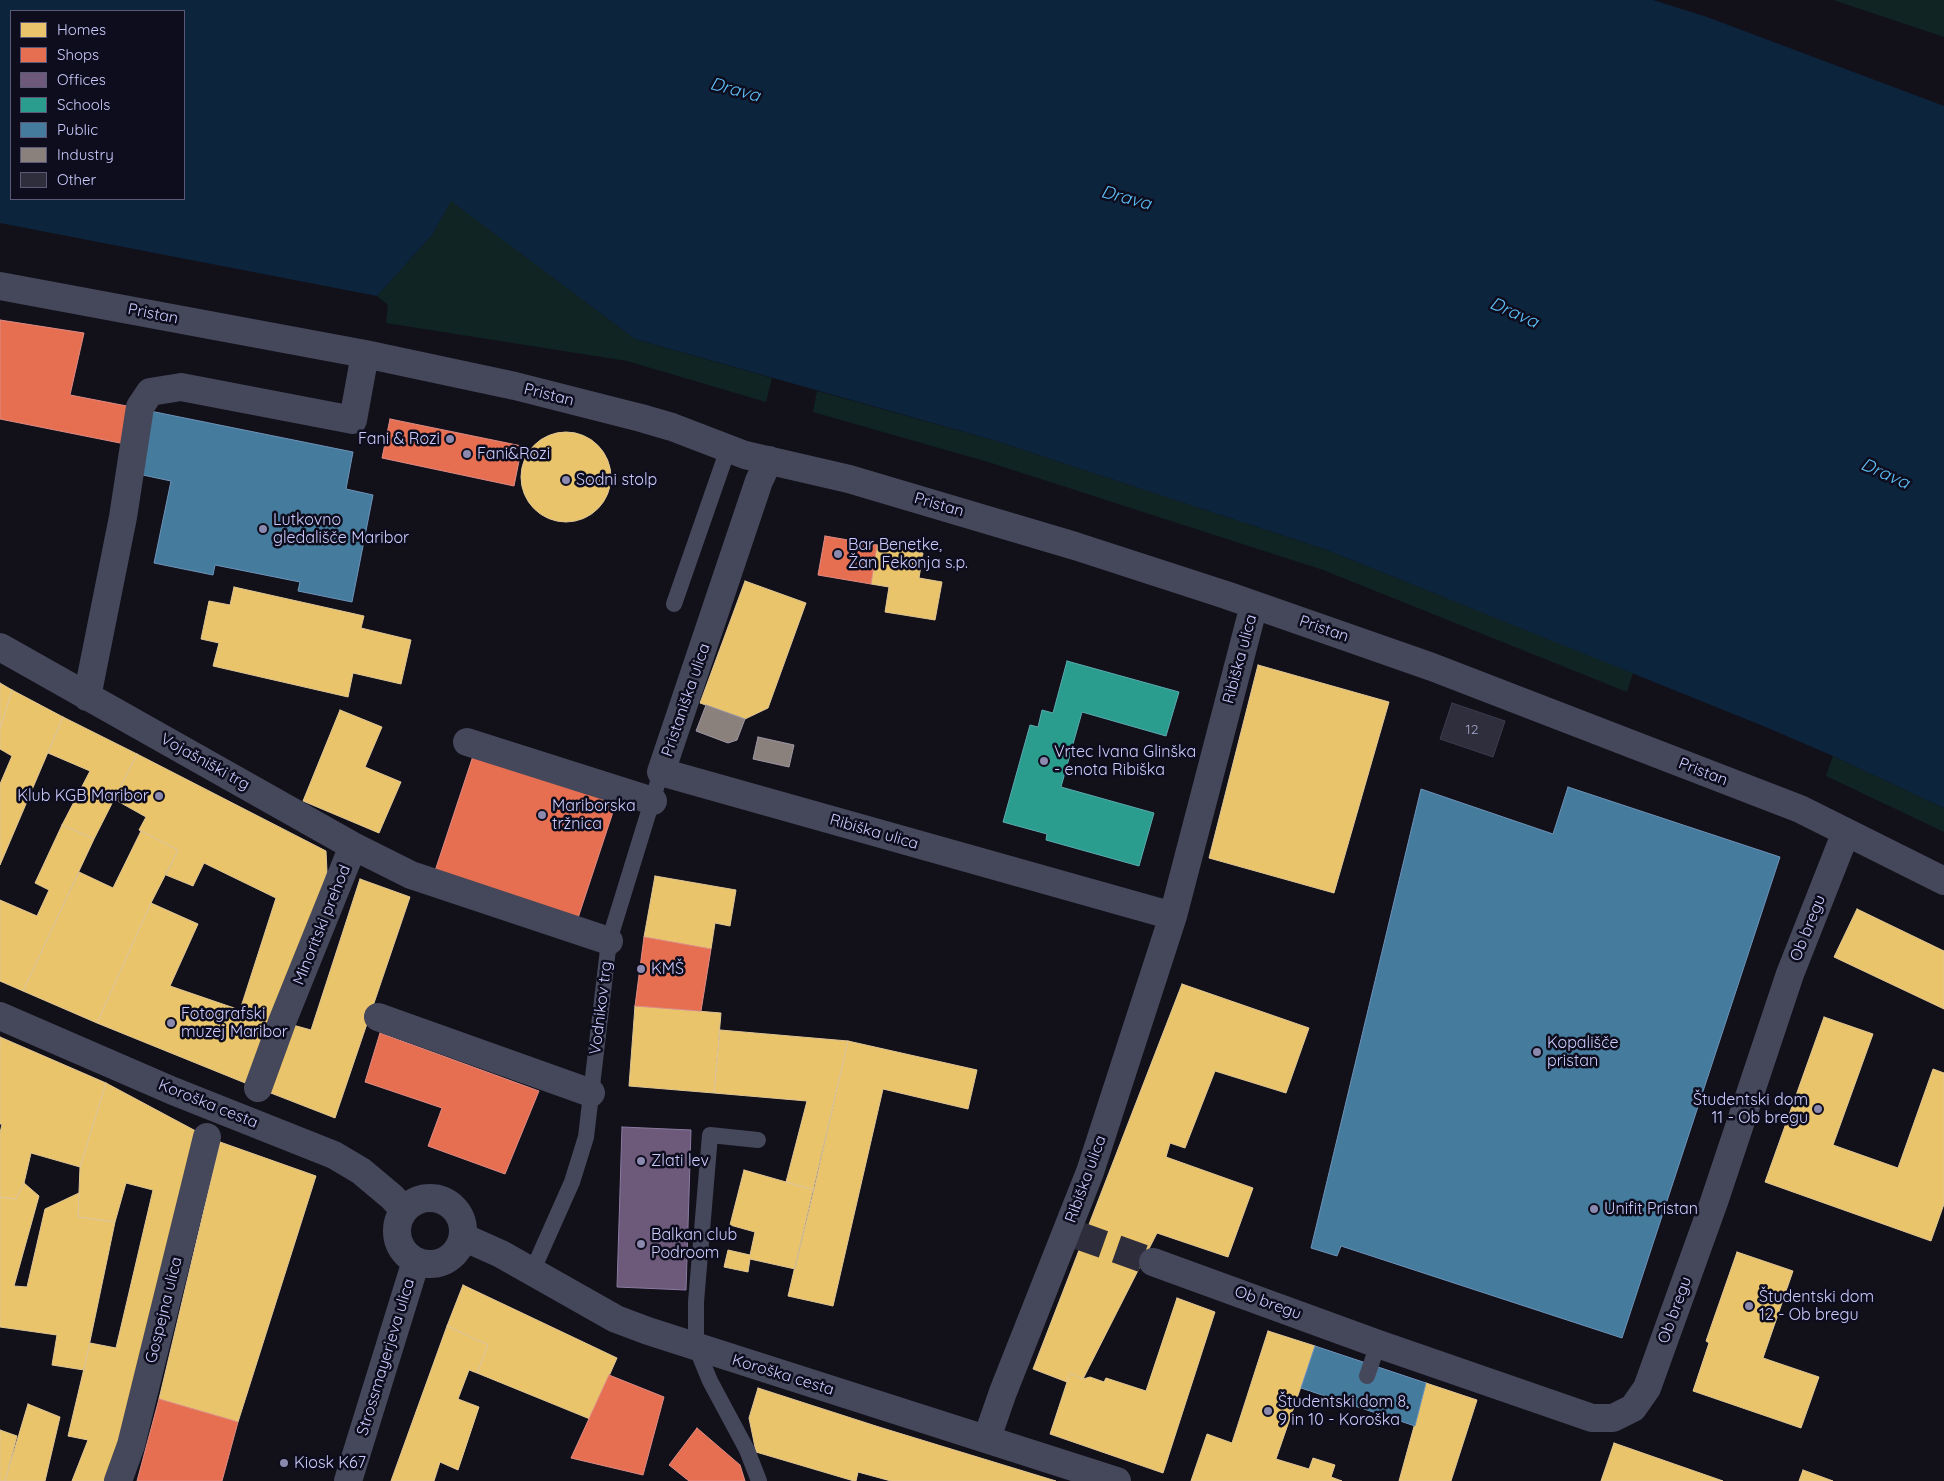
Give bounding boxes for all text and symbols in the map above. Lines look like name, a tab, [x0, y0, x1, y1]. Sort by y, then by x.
legend	[10, 10, 185, 200]
text: Homes	[57, 20, 106, 39]
text: Shops	[57, 45, 99, 64]
text: Offices	[57, 70, 106, 89]
water label: Drava	[708, 73, 762, 107]
text: Schools	[57, 95, 110, 114]
text: Public	[57, 120, 98, 139]
text: Industry	[57, 145, 114, 164]
text: Other	[57, 170, 96, 189]
water label: Drava	[1099, 181, 1153, 215]
water label: Drava	[1486, 293, 1542, 333]
street label: Pristan	[126, 300, 180, 328]
street label: Pristan	[522, 380, 576, 410]
place label: Fani & Rozi	[358, 429, 440, 449]
marker: Fani & Rozi	[444, 433, 456, 445]
place label: Fani&Rozi	[477, 444, 550, 464]
marker: Fani&Rozi	[461, 448, 473, 460]
water label: Drava	[1857, 454, 1913, 494]
place label: Sodni stolp	[576, 470, 657, 490]
marker: Sodni stolp	[560, 474, 572, 486]
street label: Pristan	[912, 489, 966, 521]
place label: Lutkovno gledališče Maribor	[273, 510, 409, 548]
marker: Lutkovno gledališče Maribor	[257, 523, 269, 535]
place label: Bar Benetke, Žan Fekonja s.p.	[848, 535, 968, 573]
marker: Bar Benetke, Žan Fekonja s.p.	[832, 548, 844, 560]
street label: Ribiška ulica	[1219, 612, 1261, 706]
street label: Pristan	[1297, 612, 1351, 646]
street label: Pristaniška ulica	[658, 641, 714, 759]
house number: 12	[1466, 722, 1478, 738]
street label: Vojašniški trg	[157, 730, 253, 794]
place label: Vrtec Ivana Glinška - enota Ribiška	[1054, 742, 1196, 780]
street label: Pristan	[1676, 754, 1730, 790]
marker: Vrtec Ivana Glinška - enota Ribiška	[1038, 755, 1050, 767]
place label: Klub KGB Maribor	[17, 786, 149, 806]
marker: Klub KGB Maribor	[153, 790, 165, 802]
place label: Mariborska tržnica	[552, 796, 636, 834]
marker: Mariborska tržnica	[536, 809, 548, 821]
street label: Ribiška ulica	[827, 810, 921, 854]
street label: Minoritski prehod	[289, 862, 355, 988]
street label: Ob bregu	[1786, 892, 1830, 964]
place label: KMŠ	[651, 959, 684, 979]
street label: Vodnikov trg	[586, 960, 616, 1056]
marker: KMŠ	[635, 963, 647, 975]
place label: Fotografski muzej Maribor	[181, 1004, 288, 1042]
marker: Fotografski muzej Maribor	[165, 1017, 177, 1029]
place label: Kopališče pristan	[1547, 1033, 1618, 1071]
marker: Kopališče pristan	[1531, 1046, 1543, 1058]
street label: Koroška cesta	[155, 1075, 261, 1133]
place label: Študentski dom 11 - Ob bregu	[1693, 1090, 1808, 1128]
marker: Študentski dom 11 - Ob bregu	[1812, 1103, 1824, 1115]
street label: Ribiška ulica	[1061, 1133, 1111, 1225]
place label: Zlati lev	[651, 1151, 709, 1171]
marker: Zlati lev	[635, 1155, 647, 1167]
place label: Unifit Pristan	[1604, 1199, 1698, 1219]
marker: Unifit Pristan	[1588, 1203, 1600, 1215]
place label: Balkan club Podroom	[651, 1225, 737, 1263]
marker: Balkan club Podroom	[635, 1238, 647, 1250]
street label: Gospejna ulica	[142, 1255, 186, 1365]
street label: Ob bregu	[1654, 1274, 1696, 1346]
street label: Strossmayerjeva ulica	[353, 1276, 419, 1438]
street label: Ob bregu	[1232, 1282, 1304, 1324]
place label: Študentski dom 12 - Ob bregu	[1759, 1287, 1874, 1325]
marker: Študentski dom 12 - Ob bregu	[1743, 1300, 1755, 1312]
street label: Koroška cesta	[730, 1350, 836, 1400]
place label: Študentski dom 8, 9 in 10 - Koroška	[1278, 1392, 1409, 1430]
marker: Študentski dom 8, 9 in 10 - Koroška	[1262, 1405, 1274, 1417]
place label: Kiosk K67	[294, 1453, 366, 1473]
marker: Kiosk K67	[278, 1457, 290, 1469]

